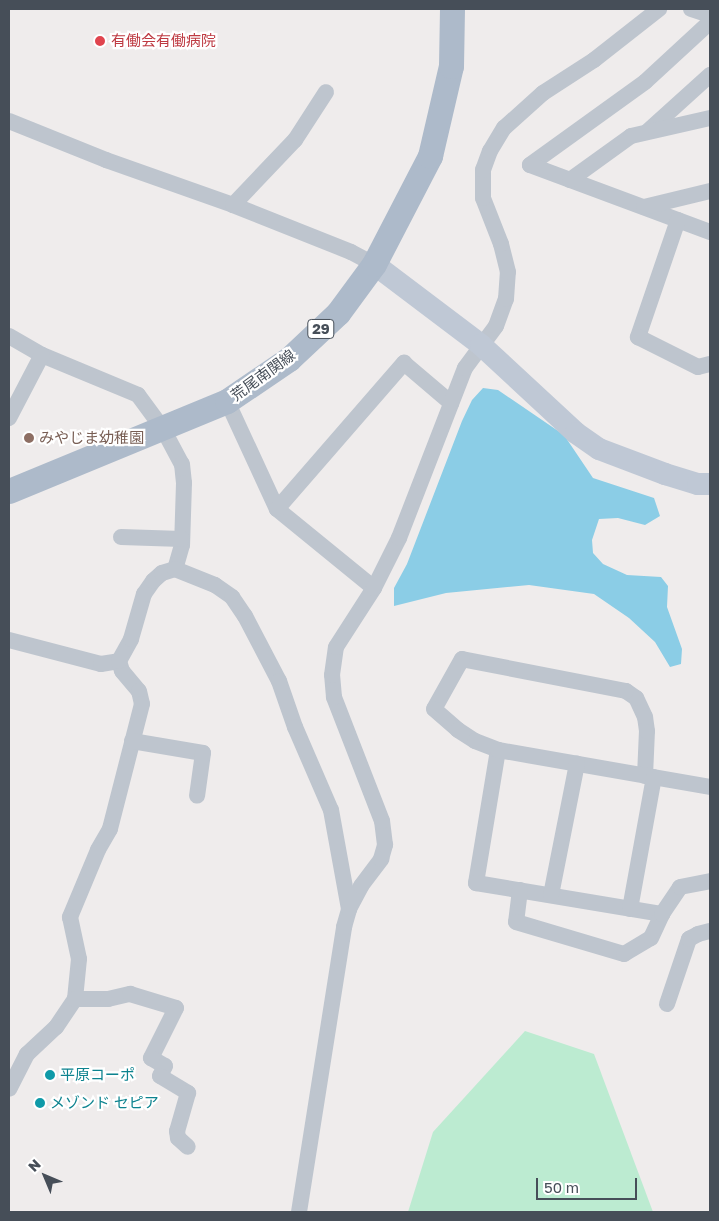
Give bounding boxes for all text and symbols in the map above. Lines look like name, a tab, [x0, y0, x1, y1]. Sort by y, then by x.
place label: 有働会有働病院	[111, 32, 216, 50]
marker: 有働会有働病院	[93, 34, 107, 48]
road number: 29	[307, 318, 335, 340]
street label: 荒尾南関線	[227, 346, 299, 404]
place label: みやじま幼稚園	[39, 429, 144, 447]
marker: みやじま幼稚園	[23, 432, 35, 444]
place label: 平原コーポ	[60, 1066, 135, 1084]
marker: 平原コーポ	[44, 1069, 56, 1081]
place label: メゾンド セピア	[50, 1094, 159, 1112]
marker: メゾンド セピア	[34, 1097, 46, 1109]
north arrow	[20, 1151, 70, 1201]
text: N	[24, 1155, 44, 1175]
scale bar	[539, 1168, 640, 1200]
text: 50 m	[544, 1178, 579, 1196]

